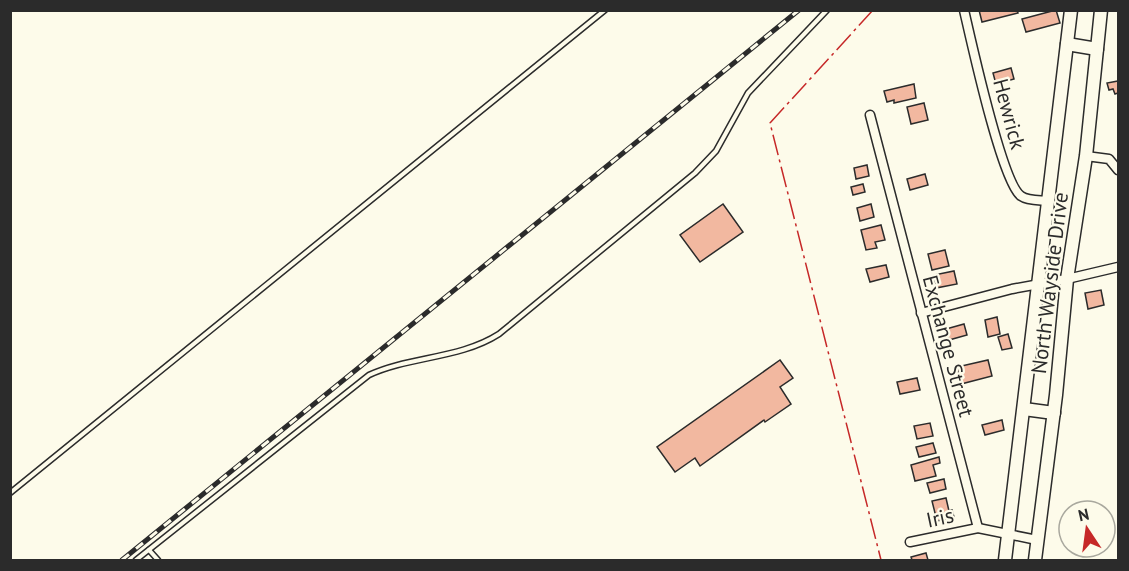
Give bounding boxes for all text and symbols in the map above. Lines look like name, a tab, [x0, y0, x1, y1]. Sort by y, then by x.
street label: Hewrick	[987, 75, 1032, 152]
street label: North Wayside Drive	[1025, 191, 1074, 375]
street label: Exchange Street	[917, 272, 980, 420]
north arrow	[1057, 499, 1117, 559]
street label: Iris	[924, 501, 956, 534]
text: N	[1076, 503, 1091, 525]

